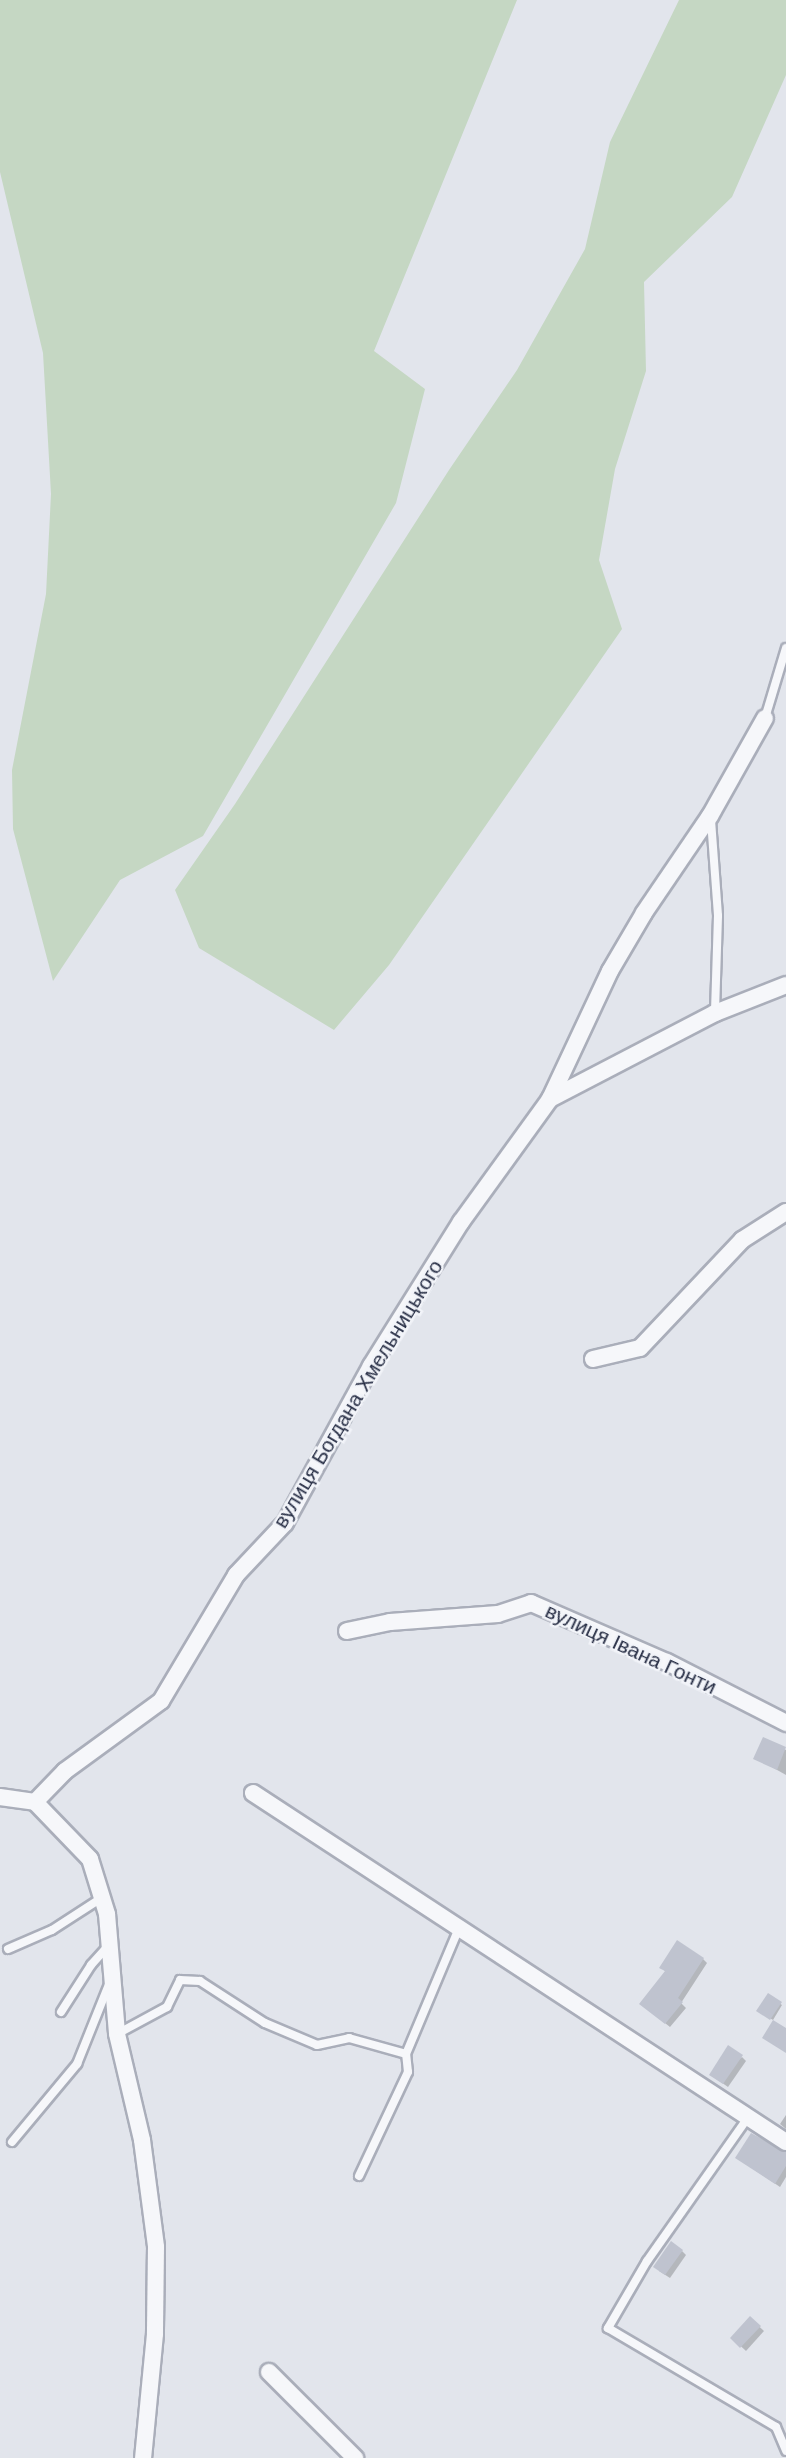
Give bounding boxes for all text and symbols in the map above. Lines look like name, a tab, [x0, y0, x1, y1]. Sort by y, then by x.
street label: вулиця Богдана Хмельницького	[268, 1255, 448, 1533]
street label: вулиця Івана Гонти	[541, 1598, 721, 1700]

